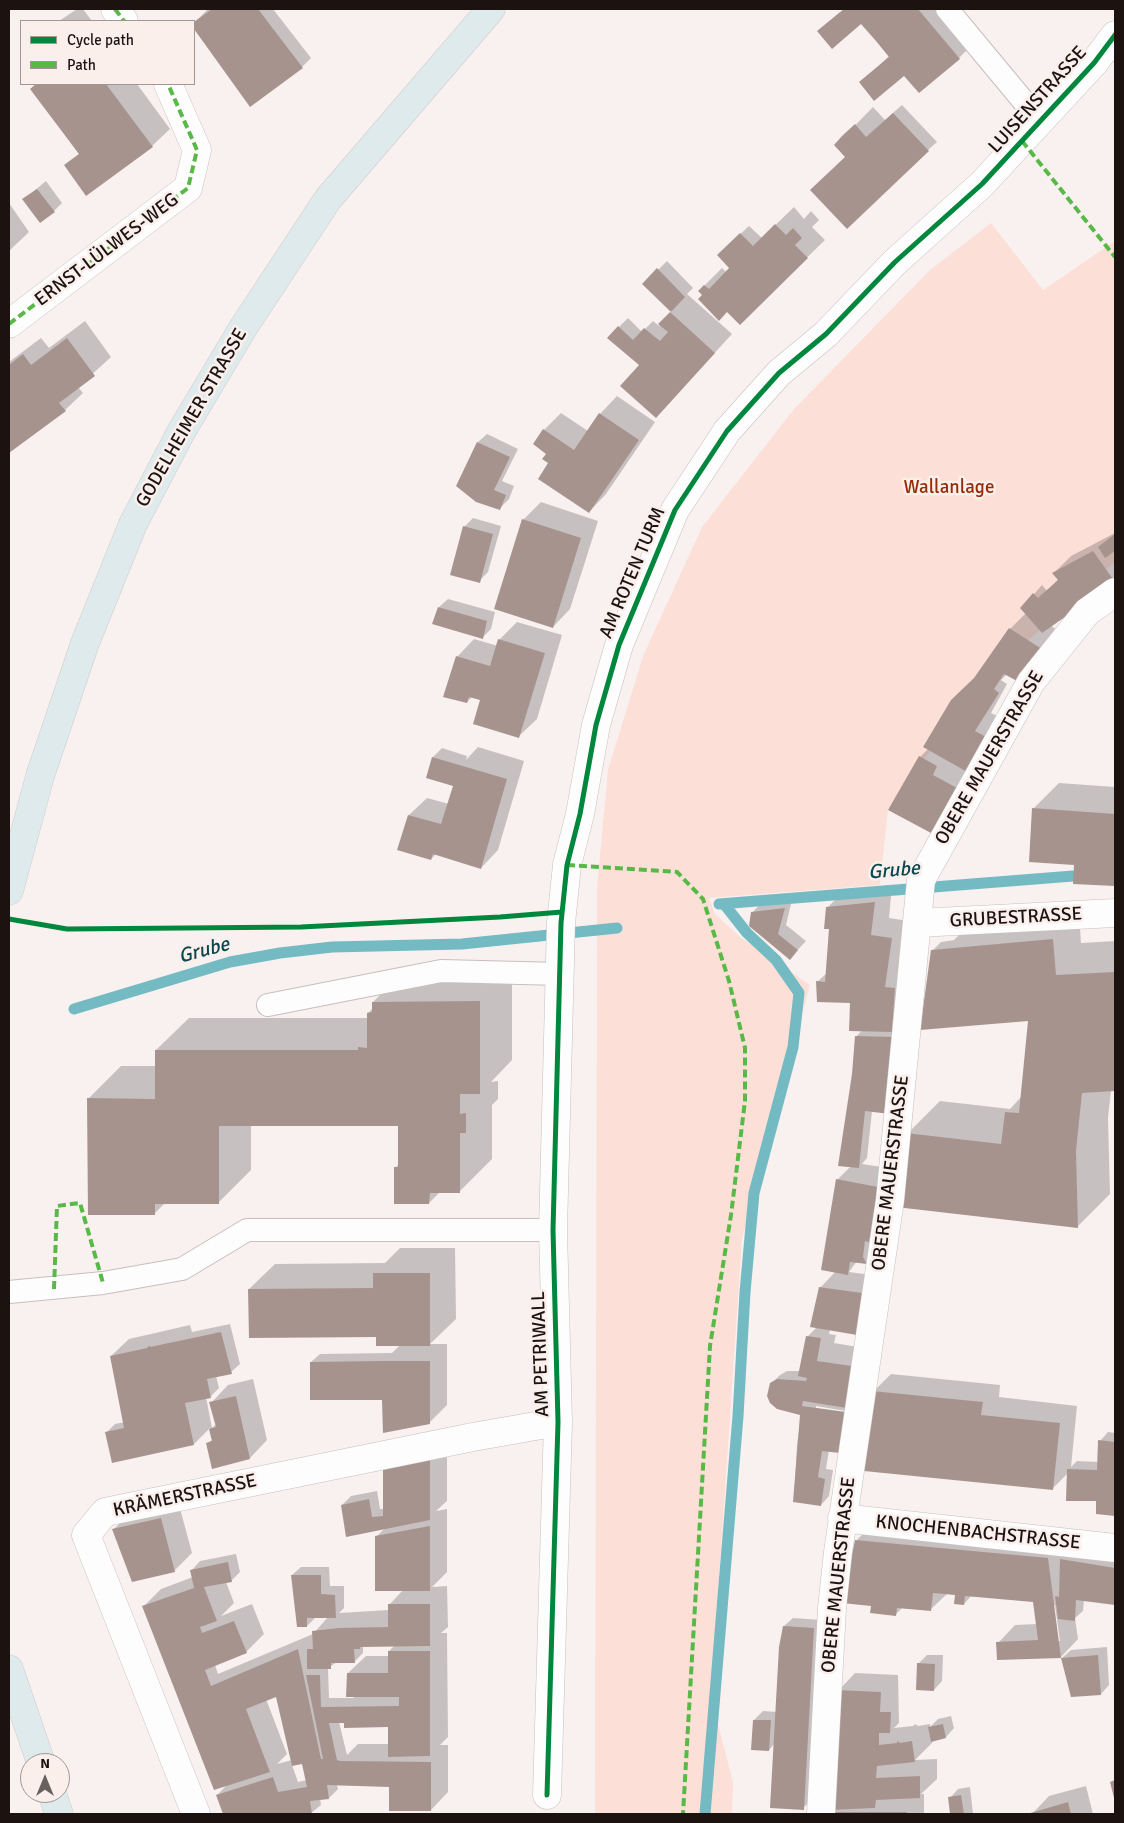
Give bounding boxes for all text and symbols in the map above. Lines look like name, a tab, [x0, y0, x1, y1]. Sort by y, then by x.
legend	[20, 20, 195, 85]
text: Cycle path	[67, 31, 134, 49]
street label: LUISENSTRASSE	[984, 42, 1092, 158]
text: Path	[67, 56, 96, 74]
street label: ERNST-LÜLWES-WEG	[31, 188, 183, 312]
street label: GODELHEIMER STRASSE	[131, 325, 253, 511]
park label: Wallanlage	[904, 477, 994, 499]
street label: AM ROTEN TURM	[595, 504, 671, 642]
street label: OBERE MAUERSTRASSE	[931, 667, 1049, 849]
water label: Grube	[867, 857, 921, 885]
street label: GRUBESTRASSE	[949, 903, 1083, 933]
water label: Grube	[176, 933, 232, 969]
street label: OBERE MAUERSTRASSE	[868, 1074, 914, 1272]
street label: AM PETRIWALL	[527, 1291, 555, 1417]
street label: KRÄMERSTRASSE	[111, 1470, 259, 1522]
street label: OBERE MAUERSTRASSE	[817, 1476, 861, 1674]
street label: KNOCHENBACHSTRASSE	[874, 1511, 1082, 1555]
north arrow	[20, 1753, 70, 1803]
text: N	[40, 1755, 50, 1772]

